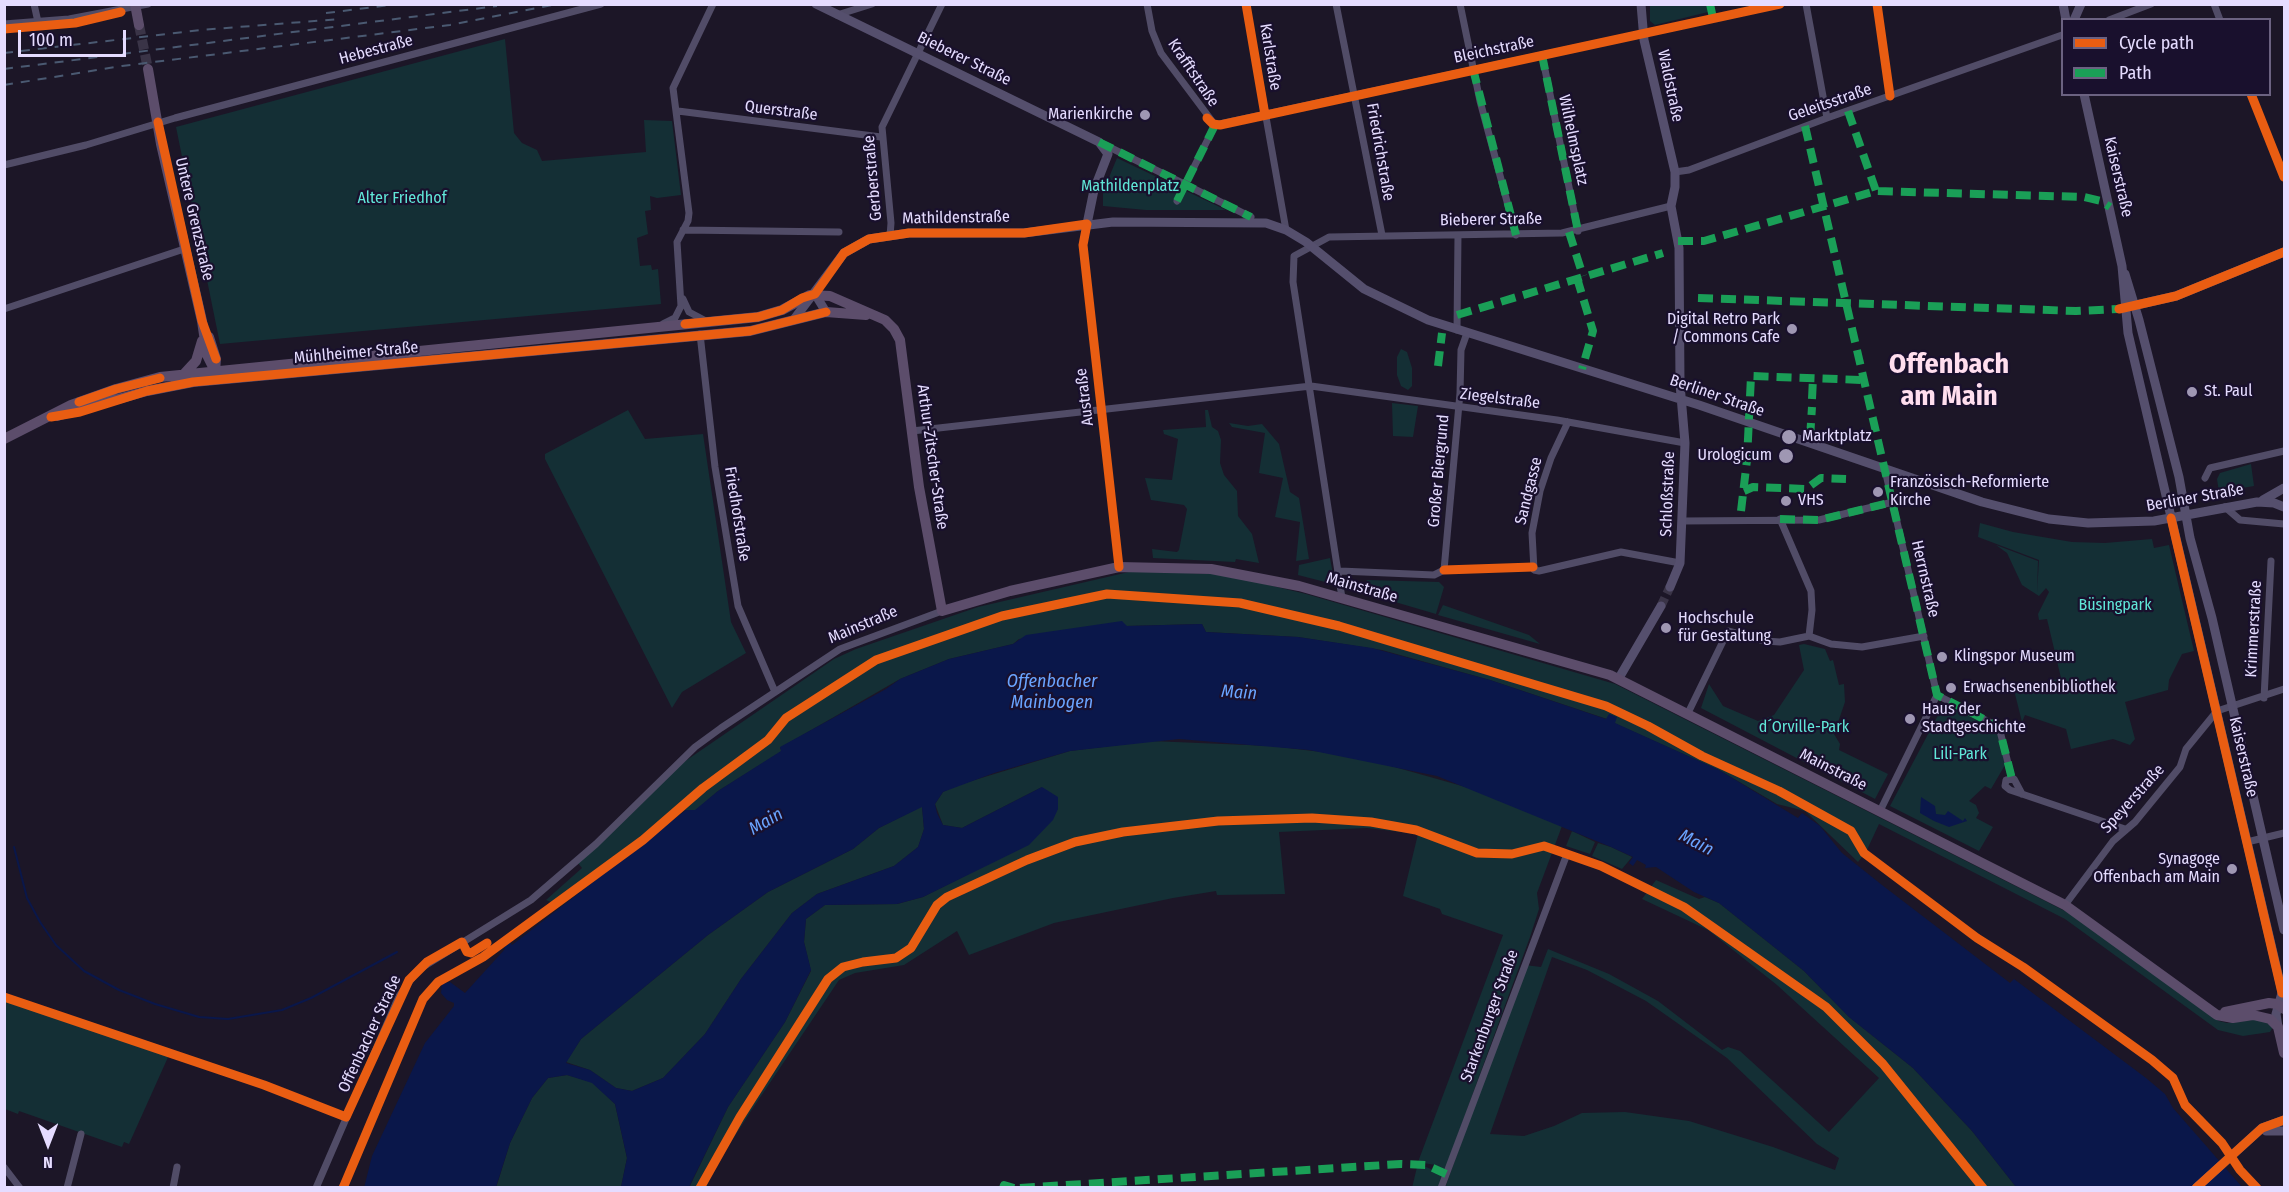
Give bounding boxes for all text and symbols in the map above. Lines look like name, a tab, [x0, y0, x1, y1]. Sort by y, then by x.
scale bar	[21, 18, 129, 56]
legend	[2061, 18, 2271, 96]
street label: Karlstraße	[1255, 22, 1285, 92]
street label: Bieberer Straße	[914, 28, 1014, 90]
text: 100 m	[29, 29, 73, 51]
street label: Hebestraße	[337, 31, 415, 69]
street label: Bleichstraße	[1452, 32, 1536, 68]
text: Cycle path	[2119, 32, 2194, 54]
street label: Krafftstraße	[1163, 35, 1223, 111]
street label: Waldstraße	[1653, 48, 1687, 124]
text: Path	[2119, 62, 2152, 84]
street label: Geleitsstraße	[1786, 80, 1874, 126]
street label: Wilhelmsplatz	[1554, 93, 1592, 187]
street label: Querstraße	[744, 97, 818, 125]
street label: Friedrichstraße	[1362, 102, 1398, 202]
place label: Marienkirche	[1048, 105, 1133, 125]
marker: Marienkirche	[1138, 108, 1152, 122]
street label: Gerberstraße	[860, 134, 886, 222]
street label: Kaiserstraße	[2099, 135, 2137, 219]
street label: Untere Grenzstraße	[170, 156, 218, 282]
park label: Mathildenplatz	[1081, 177, 1179, 197]
park label: Alter Friedhof	[357, 189, 447, 209]
street label: Mathildenstraße	[902, 207, 1010, 229]
street label: Bieberer Straße	[1440, 210, 1542, 230]
place label: Digital Retro Park / Commons Cafe	[1667, 310, 1780, 348]
marker: Digital Retro Park / Commons Cafe	[1785, 322, 1799, 336]
street label: Mühlheimer Straße	[293, 338, 419, 368]
district label: Offenbach am Main	[1889, 348, 2009, 414]
street label: Austraße	[1072, 367, 1098, 427]
street label: Berliner Straße	[1667, 371, 1767, 421]
place label: St. Paul	[2204, 382, 2252, 402]
street label: Arthur-Zitscher-Straße	[912, 383, 952, 531]
street label: Ziegelstraße	[1459, 385, 1541, 413]
marker: St. Paul	[2185, 385, 2199, 399]
street label: Großer Biergrund	[1425, 414, 1453, 528]
place label: Marktplatz	[1802, 427, 1872, 447]
marker: Marktplatz	[1780, 428, 1798, 446]
place label: Urologicum	[1698, 446, 1772, 466]
marker: Urologicum	[1777, 447, 1795, 465]
street label: Schloßstraße	[1657, 451, 1679, 537]
street label: Sandgasse	[1511, 455, 1547, 527]
street label: Friedhofstraße	[720, 465, 754, 563]
place label: Französisch-Reformierte Kirche	[1890, 473, 2049, 511]
street label: Berliner Straße	[2145, 480, 2245, 516]
marker: Französisch-Reformierte Kirche	[1871, 485, 1885, 499]
place label: VHS	[1798, 491, 1824, 511]
marker: VHS	[1779, 494, 1793, 508]
street label: Herrnstraße	[1907, 539, 1943, 619]
street label: Mainstraße	[1324, 569, 1400, 607]
street label: Krimmerstraße	[2242, 580, 2266, 678]
park label: Büsingpark	[2078, 596, 2152, 616]
street label: Mainstraße	[826, 602, 900, 648]
place label: Hochschule für Gestaltung	[1678, 609, 1771, 647]
marker: Hochschule für Gestaltung	[1659, 621, 1673, 635]
place label: Klingspor Museum	[1954, 647, 2075, 667]
marker: Klingspor Museum	[1935, 650, 1949, 664]
water label: Offenbacher Mainbogen	[1007, 671, 1097, 714]
place label: Erwachsenenbibliothek	[1963, 678, 2116, 698]
water label: Main	[1220, 681, 1258, 705]
marker: Erwachsenenbibliothek	[1944, 681, 1958, 695]
place label: Haus der Stadtgeschichte	[1922, 700, 2026, 738]
marker: Haus der Stadtgeschichte	[1903, 712, 1917, 726]
street label: Kaiserstraße	[2224, 715, 2262, 799]
park label: d´Orville-Park	[1759, 718, 1849, 738]
street label: Mainstraße	[1796, 745, 1870, 795]
park label: Lili-Park	[1933, 745, 1987, 765]
street label: Speyerstraße	[2097, 761, 2169, 837]
water label: Main	[745, 804, 787, 840]
water label: Main	[1675, 825, 1717, 861]
place label: Synagoge Offenbach am Main	[2093, 850, 2220, 888]
marker: Synagoge Offenbach am Main	[2225, 862, 2239, 876]
street label: Starkenburger Straße	[1457, 947, 1523, 1085]
street label: Offenbacher Straße	[334, 972, 406, 1096]
north arrow	[18, 1114, 78, 1174]
text: N	[43, 1153, 53, 1172]

